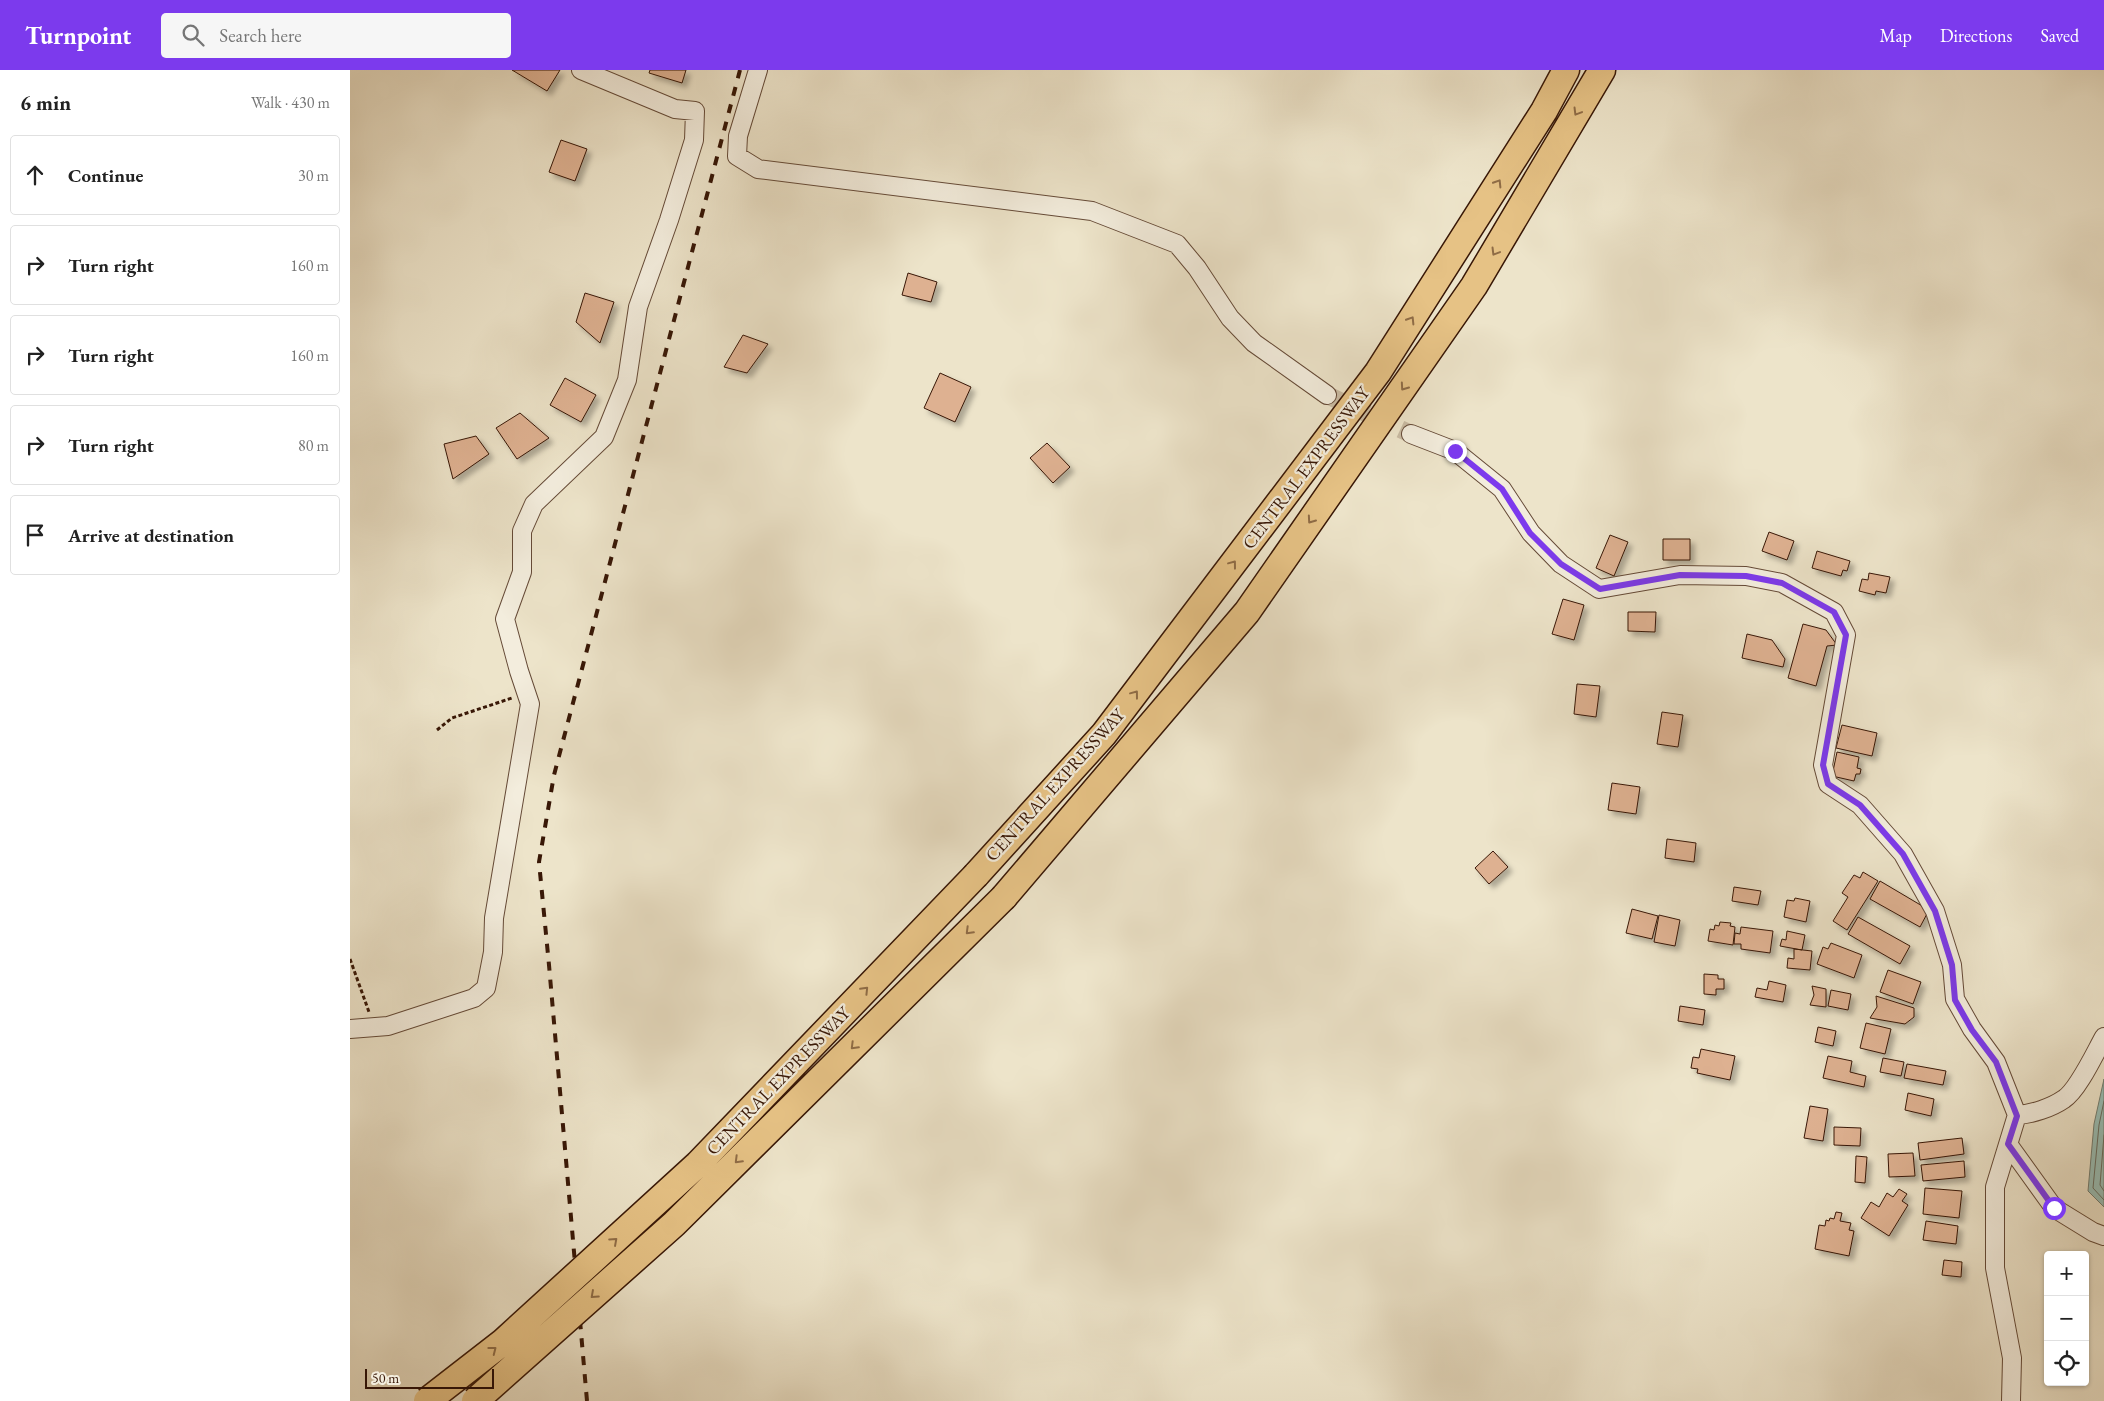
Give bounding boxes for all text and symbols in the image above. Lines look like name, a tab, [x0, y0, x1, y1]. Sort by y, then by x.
search box	[161, 13, 511, 58]
text: Turnpoint	[25, 20, 131, 51]
icon: search	[179, 21, 207, 49]
text: Search here	[219, 23, 302, 48]
text: Map	[1880, 24, 1912, 47]
text: Directions	[1940, 24, 2012, 47]
text: Saved	[2040, 24, 2079, 47]
text: 6 min	[20, 89, 71, 116]
text: Walk · 430 m	[251, 92, 330, 113]
one-way arrow	[1574, 106, 1584, 115]
icon: ahead	[21, 161, 49, 189]
text: Continue	[68, 163, 143, 188]
text: 30 m	[298, 165, 329, 186]
one-way arrow	[1492, 179, 1502, 188]
one-way arrow	[1491, 246, 1501, 255]
icon: right	[21, 251, 49, 279]
text: Turn right	[68, 253, 154, 278]
text: 160 m	[290, 255, 329, 276]
one-way arrow	[1405, 316, 1415, 325]
icon: right	[21, 341, 49, 369]
text: Turn right	[68, 343, 154, 368]
text: 160 m	[290, 345, 329, 366]
street label: CENTRAL EXPRESSWAY	[1237, 381, 1375, 554]
one-way arrow	[1401, 381, 1410, 390]
icon: right	[21, 431, 49, 459]
text: Turn right	[68, 433, 154, 458]
text: 80 m	[298, 435, 329, 456]
route end	[1444, 440, 1467, 463]
one-way arrow	[1308, 514, 1317, 524]
icon: arrive	[21, 521, 49, 549]
text: Arrive at destination	[68, 523, 234, 548]
one-way arrow	[1227, 560, 1236, 570]
one-way arrow	[1129, 690, 1138, 700]
street label: CENTRAL EXPRESSWAY	[980, 702, 1130, 866]
one-way arrow	[966, 925, 975, 934]
one-way arrow	[859, 987, 868, 996]
street label: CENTRAL EXPRESSWAY	[701, 1000, 856, 1160]
one-way arrow	[851, 1040, 860, 1049]
one-way arrow	[735, 1154, 744, 1163]
route start	[2043, 1197, 2066, 1220]
one-way arrow	[608, 1238, 617, 1247]
map controls	[2044, 1251, 2089, 1386]
button: +	[2044, 1251, 2089, 1296]
one-way arrow	[591, 1289, 600, 1298]
button: −	[2044, 1296, 2089, 1341]
button: locate	[2044, 1341, 2089, 1386]
one-way arrow	[487, 1347, 496, 1355]
scale bar	[365, 1366, 494, 1389]
text: 50 m	[372, 1369, 399, 1387]

